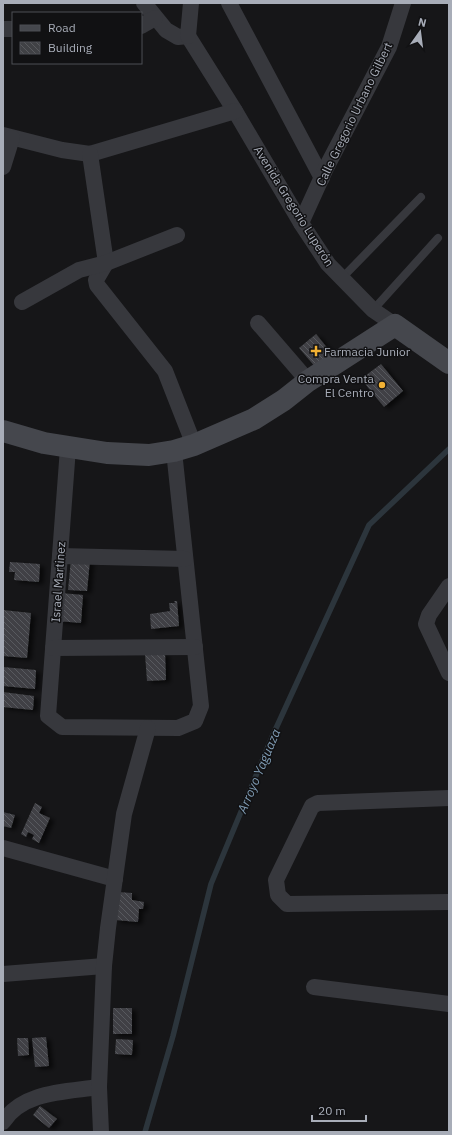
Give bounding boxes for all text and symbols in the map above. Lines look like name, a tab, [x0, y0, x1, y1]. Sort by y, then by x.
legend	[12, 12, 142, 64]
north arrow	[400, 12, 440, 52]
text: N	[417, 15, 428, 30]
text: Road	[48, 20, 76, 35]
text: Building	[48, 40, 93, 55]
street label: Calle Gregorio Urbano Gilbert	[313, 40, 395, 188]
street label: Avenida Gregorio Luperón	[251, 143, 337, 269]
place label: Farmacia Junior	[324, 344, 411, 359]
marker: Farmacia Junior	[311, 346, 321, 356]
place label: Compra Venta El Centro	[298, 371, 375, 400]
marker: Compra Venta El Centro	[377, 380, 387, 390]
street label: Israel Martinez	[48, 541, 68, 623]
water label: Arroyo Yaguaza	[233, 726, 284, 817]
scale bar	[312, 1097, 366, 1123]
text: 20 m	[318, 1103, 346, 1118]

